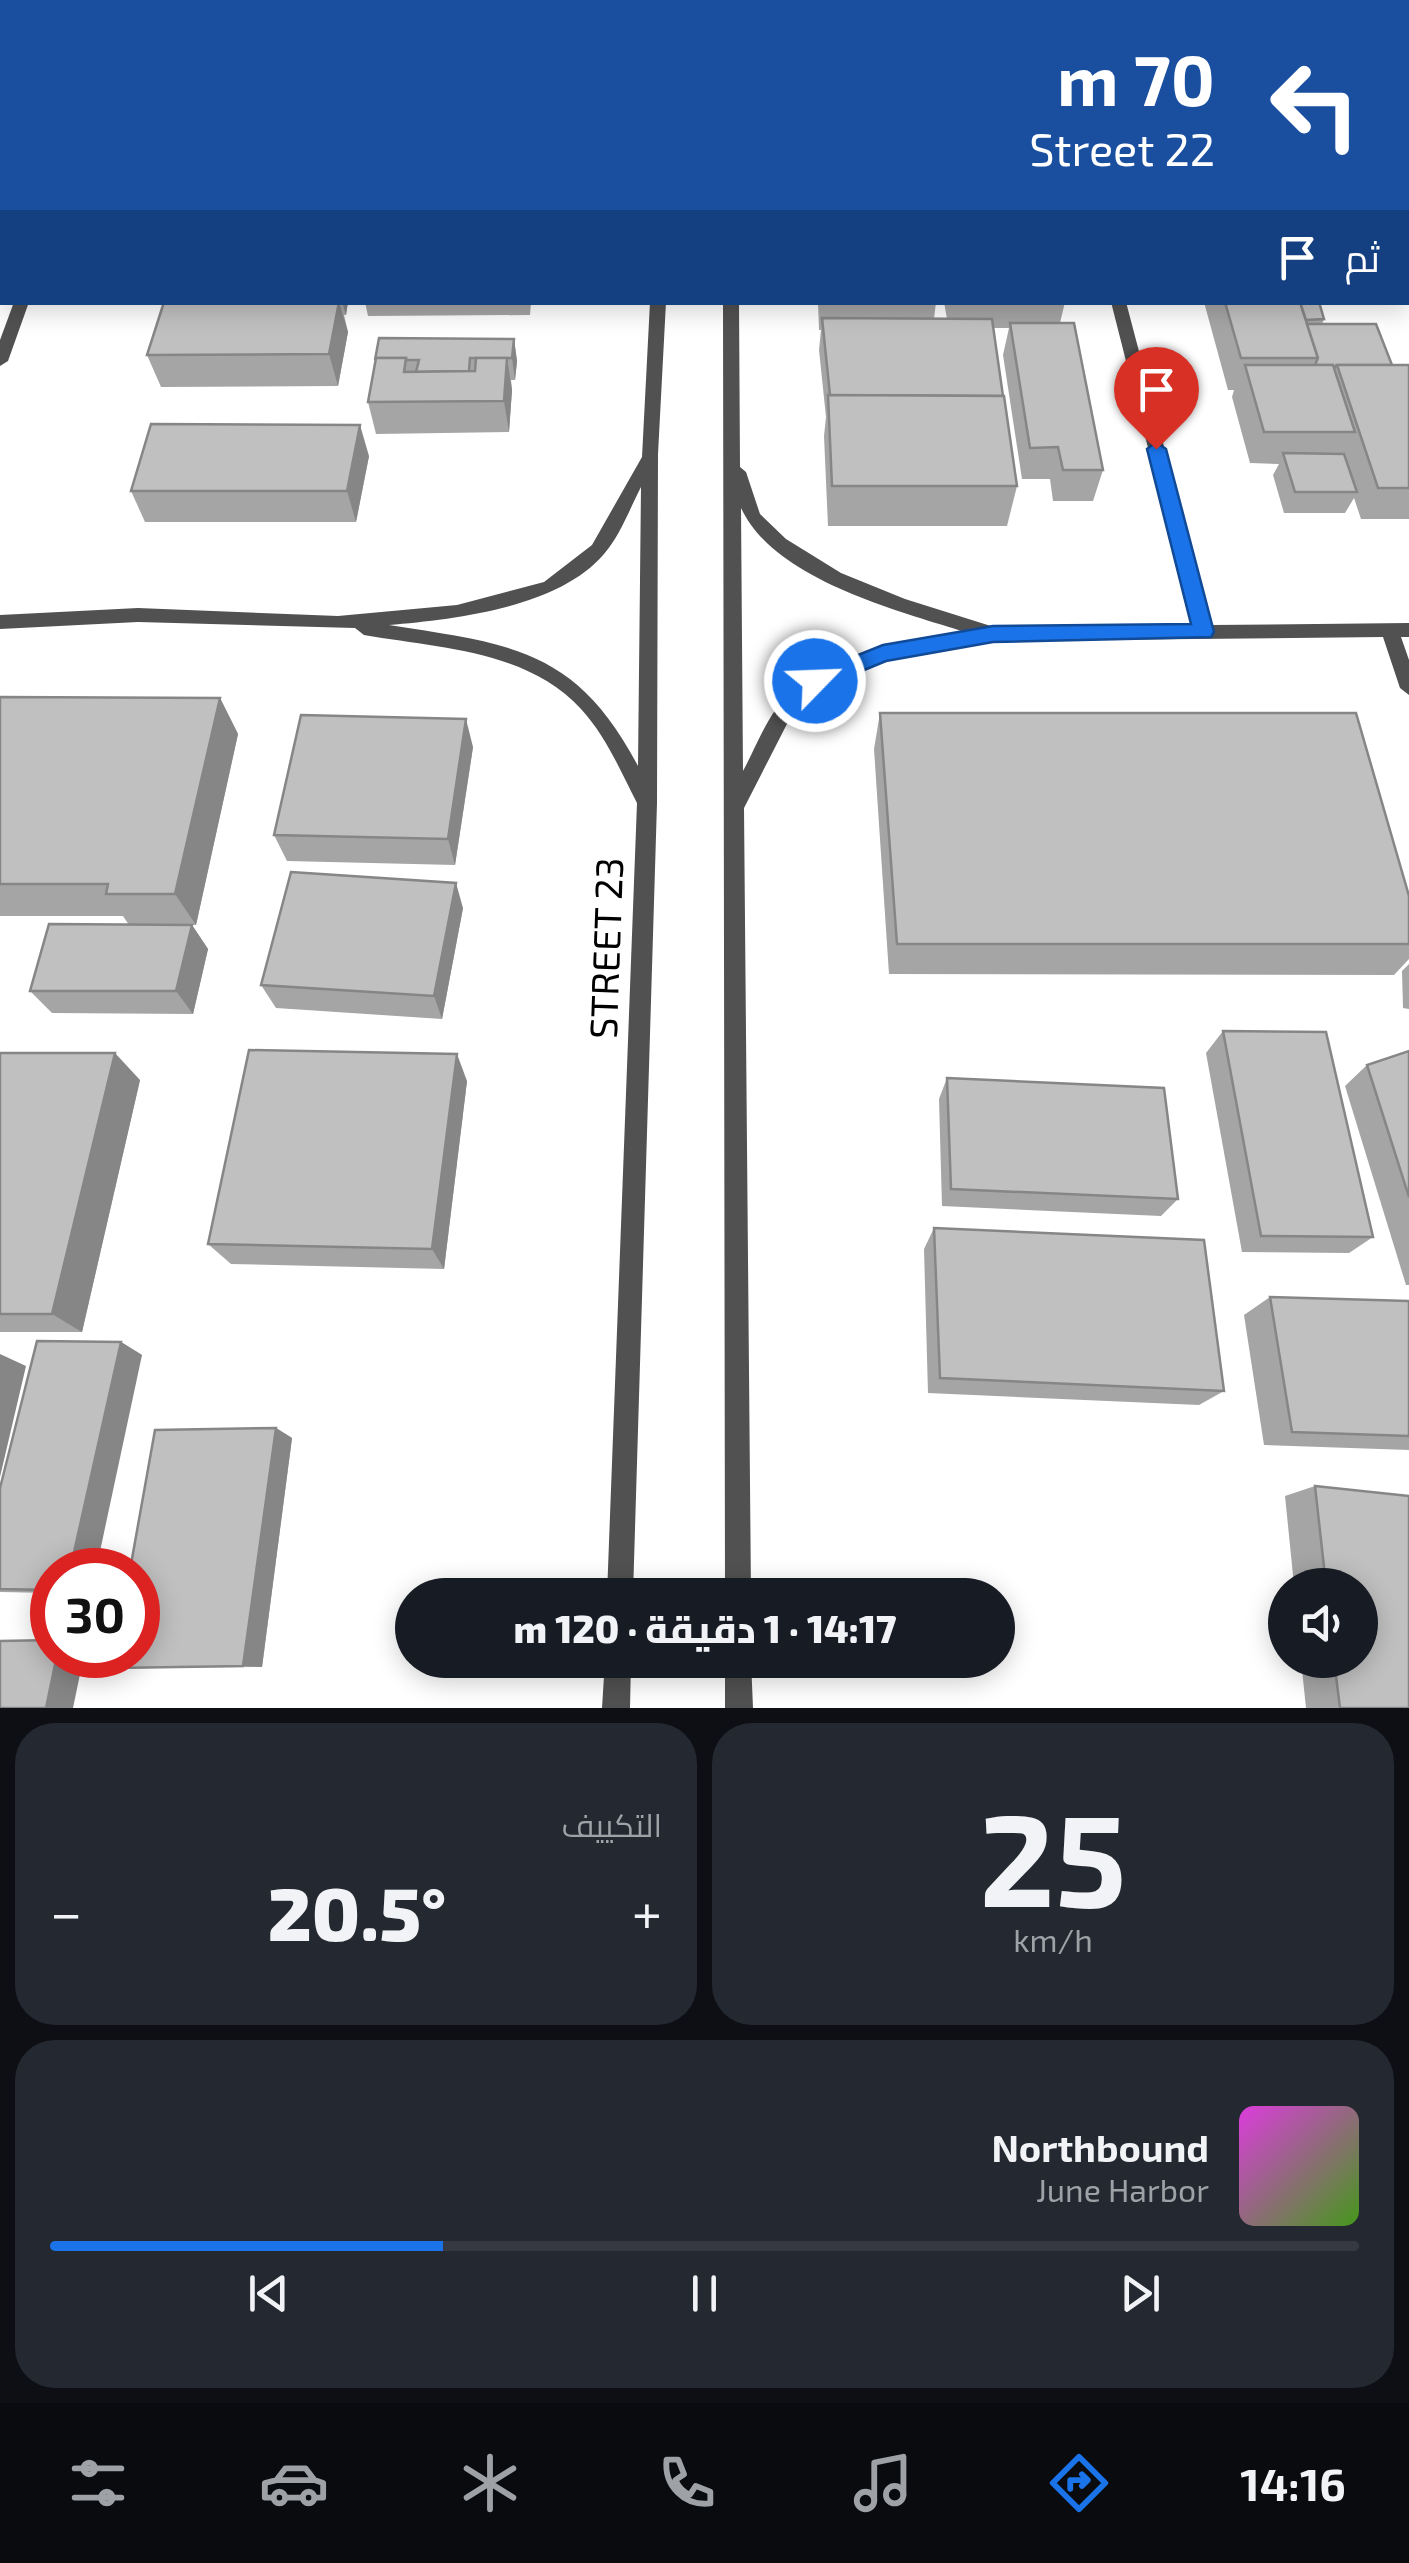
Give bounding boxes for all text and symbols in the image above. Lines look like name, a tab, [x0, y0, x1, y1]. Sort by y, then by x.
text: 70 m	[1057, 36, 1215, 120]
icon: left	[1250, 40, 1380, 170]
text: Street 22	[1029, 121, 1215, 175]
icon: arrive	[1270, 230, 1325, 285]
text: ثم	[1345, 234, 1380, 280]
pin	[1114, 347, 1199, 450]
icon: arrive	[1129, 362, 1184, 417]
position arrow	[763, 629, 867, 733]
street label: STREET 23	[579, 856, 631, 1040]
speed limit sign: 30	[30, 1548, 160, 1678]
map controls	[1268, 1568, 1378, 1678]
button: sound	[1268, 1568, 1378, 1678]
text: 14:17 · 1 دقيقة · 120 m	[514, 1605, 896, 1651]
text: 25	[979, 1777, 1127, 1933]
text: التكييف	[562, 1805, 662, 1843]
text: 20.5°	[268, 1866, 446, 1956]
text: −	[50, 1878, 82, 1944]
text: +	[632, 1878, 662, 1944]
text: km/h	[1013, 1920, 1093, 1958]
text: Northbound	[991, 2124, 1209, 2170]
text: June Harbor	[1036, 2170, 1209, 2208]
icon: previous	[241, 2266, 296, 2321]
icon: pause	[677, 2266, 732, 2321]
icon: next	[1113, 2266, 1168, 2321]
icon: filters	[63, 2448, 133, 2518]
icon: car	[259, 2448, 329, 2518]
icon: climate	[455, 2448, 525, 2518]
icon: phone	[652, 2448, 722, 2518]
icon: music	[848, 2448, 918, 2518]
icon: directions	[1044, 2448, 1114, 2518]
text: 14:16	[1240, 2456, 1346, 2510]

